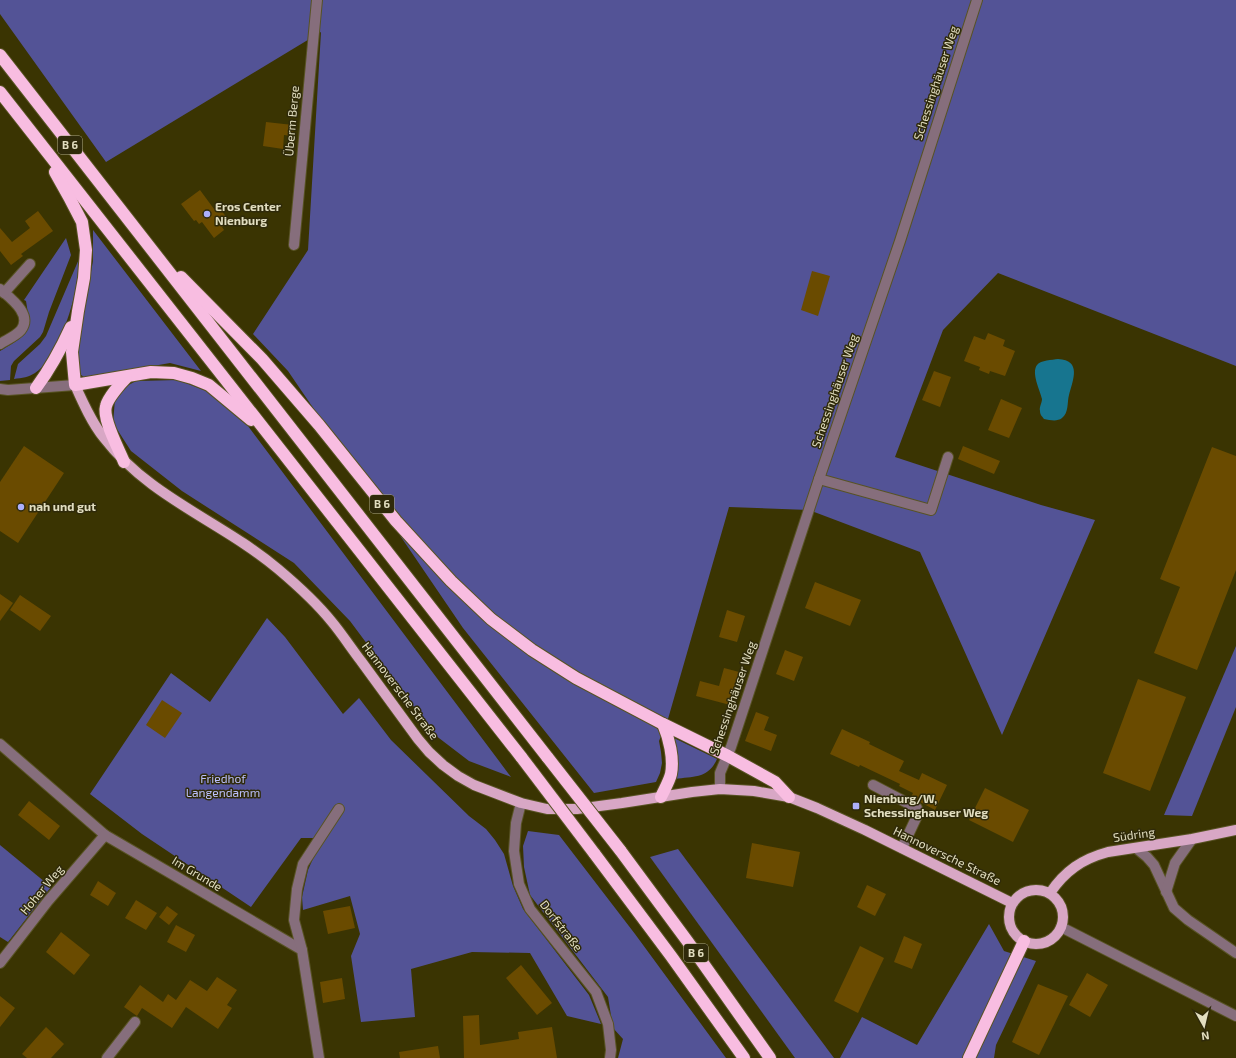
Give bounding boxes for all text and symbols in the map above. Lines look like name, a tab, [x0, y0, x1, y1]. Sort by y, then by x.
street label: Schessinghäuser Weg	[910, 24, 960, 142]
street label: Überm Berge	[281, 85, 301, 157]
road number: B 6	[58, 136, 82, 154]
place label: Eros Center Nienburg	[215, 199, 281, 227]
marker: Eros Center Nienburg	[202, 209, 212, 219]
street label: Schessinghäuser Weg	[808, 332, 860, 449]
road number: B 6	[370, 495, 394, 513]
place label: nah und gut	[29, 499, 96, 513]
marker: nah und gut	[16, 502, 26, 512]
street label: Hannoversche Straße	[360, 639, 442, 742]
street label: Schessinghäuser Weg	[706, 639, 758, 756]
park label: Friedhof Langendamm	[186, 771, 260, 799]
place label: Nienburg/W, Schessinghauser Weg	[864, 791, 988, 819]
marker: Nienburg/W, Schessinghauser Weg	[851, 801, 861, 811]
street label: Hannoversche Straße	[891, 823, 1004, 887]
street label: Südring	[1112, 824, 1156, 844]
street label: Im Grunde	[170, 853, 225, 894]
street label: Hoher Weg	[17, 862, 66, 917]
street label: Dorfstraße	[538, 897, 586, 954]
road number: B 6	[684, 944, 708, 962]
north arrow	[1184, 1006, 1224, 1046]
text: N	[1201, 1029, 1210, 1043]

